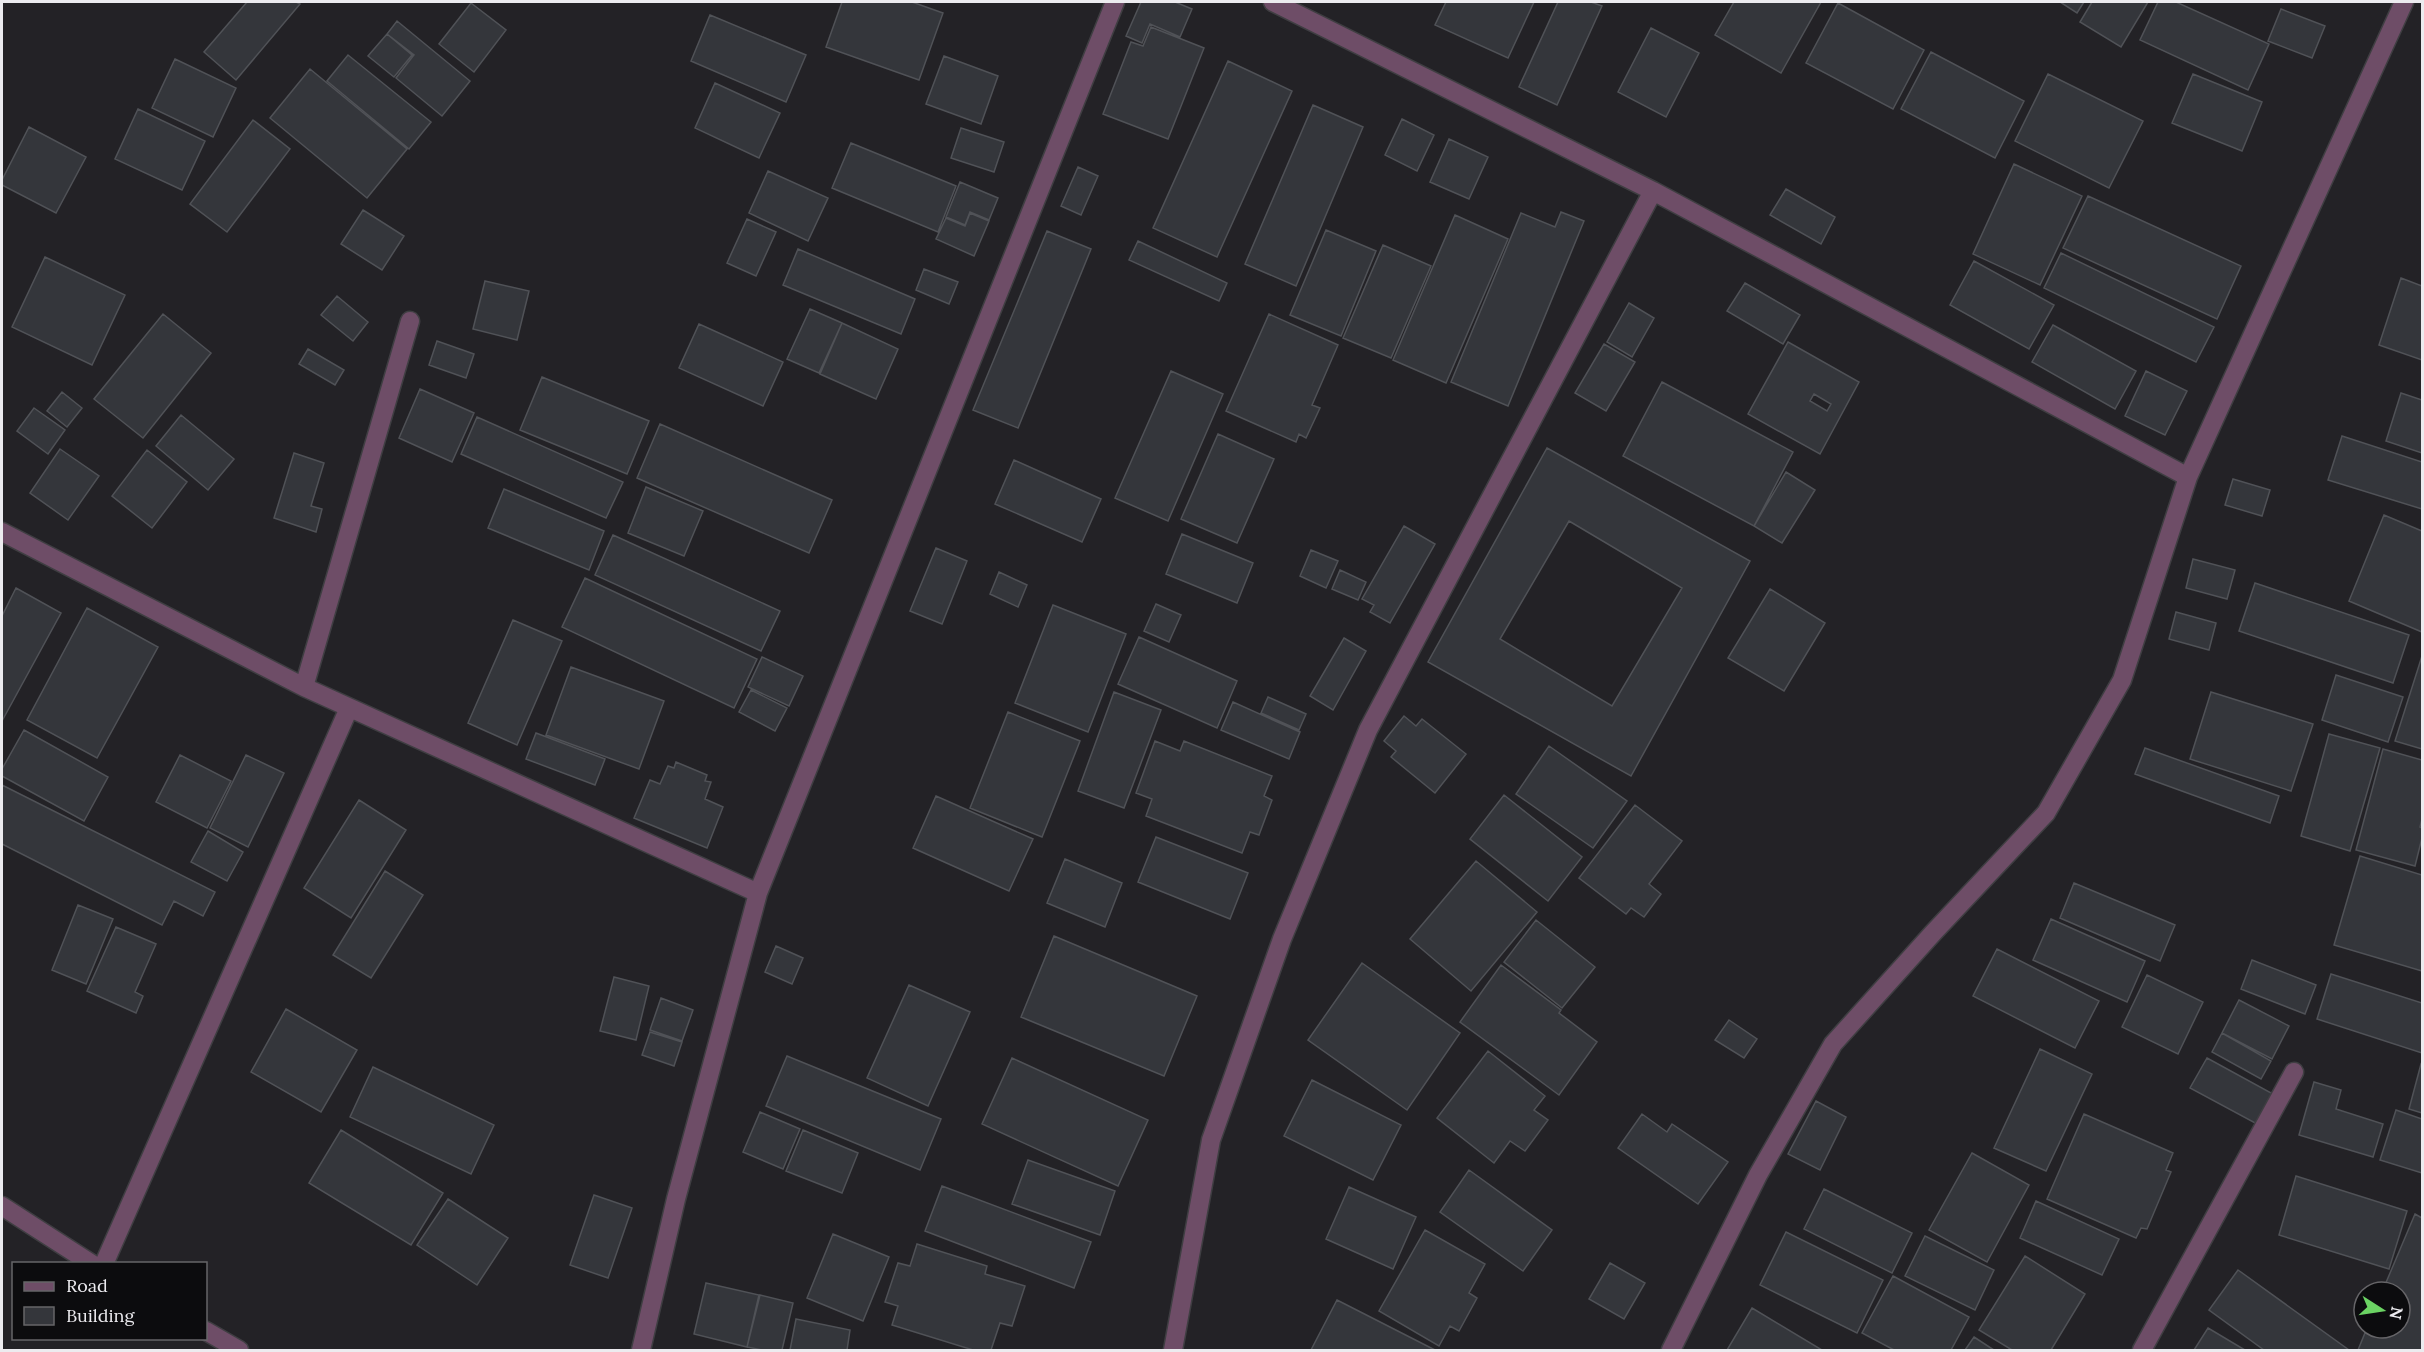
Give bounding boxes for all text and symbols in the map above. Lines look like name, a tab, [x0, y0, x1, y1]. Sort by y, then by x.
legend	[12, 1262, 207, 1340]
text: Road	[66, 1274, 108, 1297]
north arrow	[2352, 1280, 2412, 1340]
text: Building	[66, 1304, 136, 1327]
text: N	[2386, 1305, 2408, 1321]

